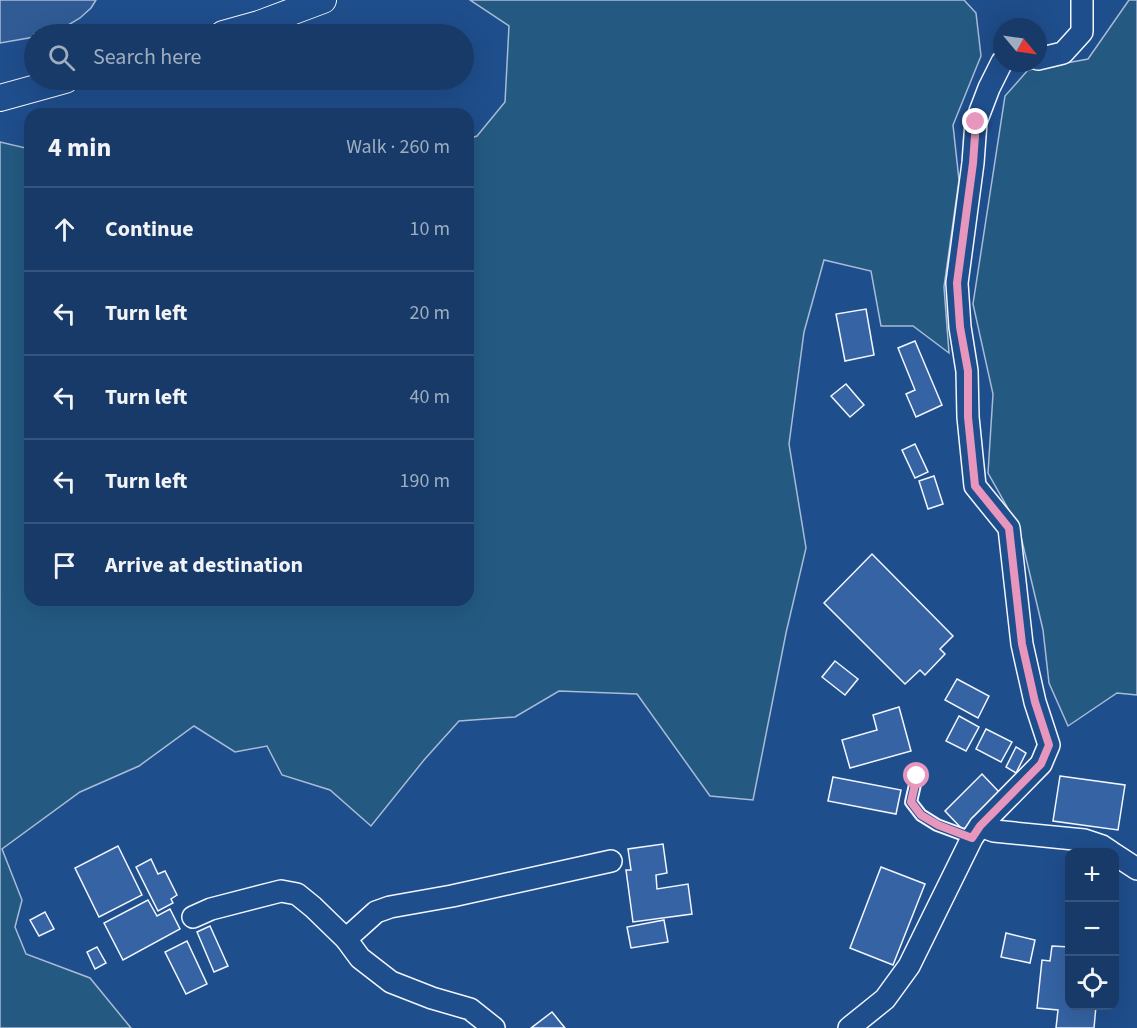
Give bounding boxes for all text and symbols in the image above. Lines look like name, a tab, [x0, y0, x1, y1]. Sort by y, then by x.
north arrow	[993, 18, 1047, 72]
search box	[24, 24, 474, 90]
icon: search	[45, 41, 78, 74]
text: Search here	[93, 41, 201, 73]
route end	[962, 108, 988, 134]
text: 4 min	[48, 129, 111, 166]
text: Walk · 260 m	[346, 133, 450, 161]
icon: ahead	[48, 213, 81, 246]
text: Continue	[105, 213, 194, 245]
text: 10 m	[410, 215, 450, 243]
icon: left	[48, 297, 81, 330]
text: Turn left	[105, 297, 187, 329]
text: 20 m	[410, 299, 450, 327]
icon: left	[48, 381, 81, 414]
text: Turn left	[105, 381, 187, 413]
text: 40 m	[410, 383, 450, 411]
icon: left	[48, 465, 81, 498]
text: Turn left	[105, 465, 187, 497]
text: 190 m	[400, 467, 450, 495]
icon: arrive	[48, 549, 81, 582]
text: Arrive at destination	[105, 549, 303, 581]
route start	[903, 762, 929, 788]
map controls	[1065, 848, 1119, 1010]
button: +	[1065, 848, 1119, 902]
button: −	[1065, 902, 1119, 956]
button: locate	[1065, 956, 1119, 1010]

